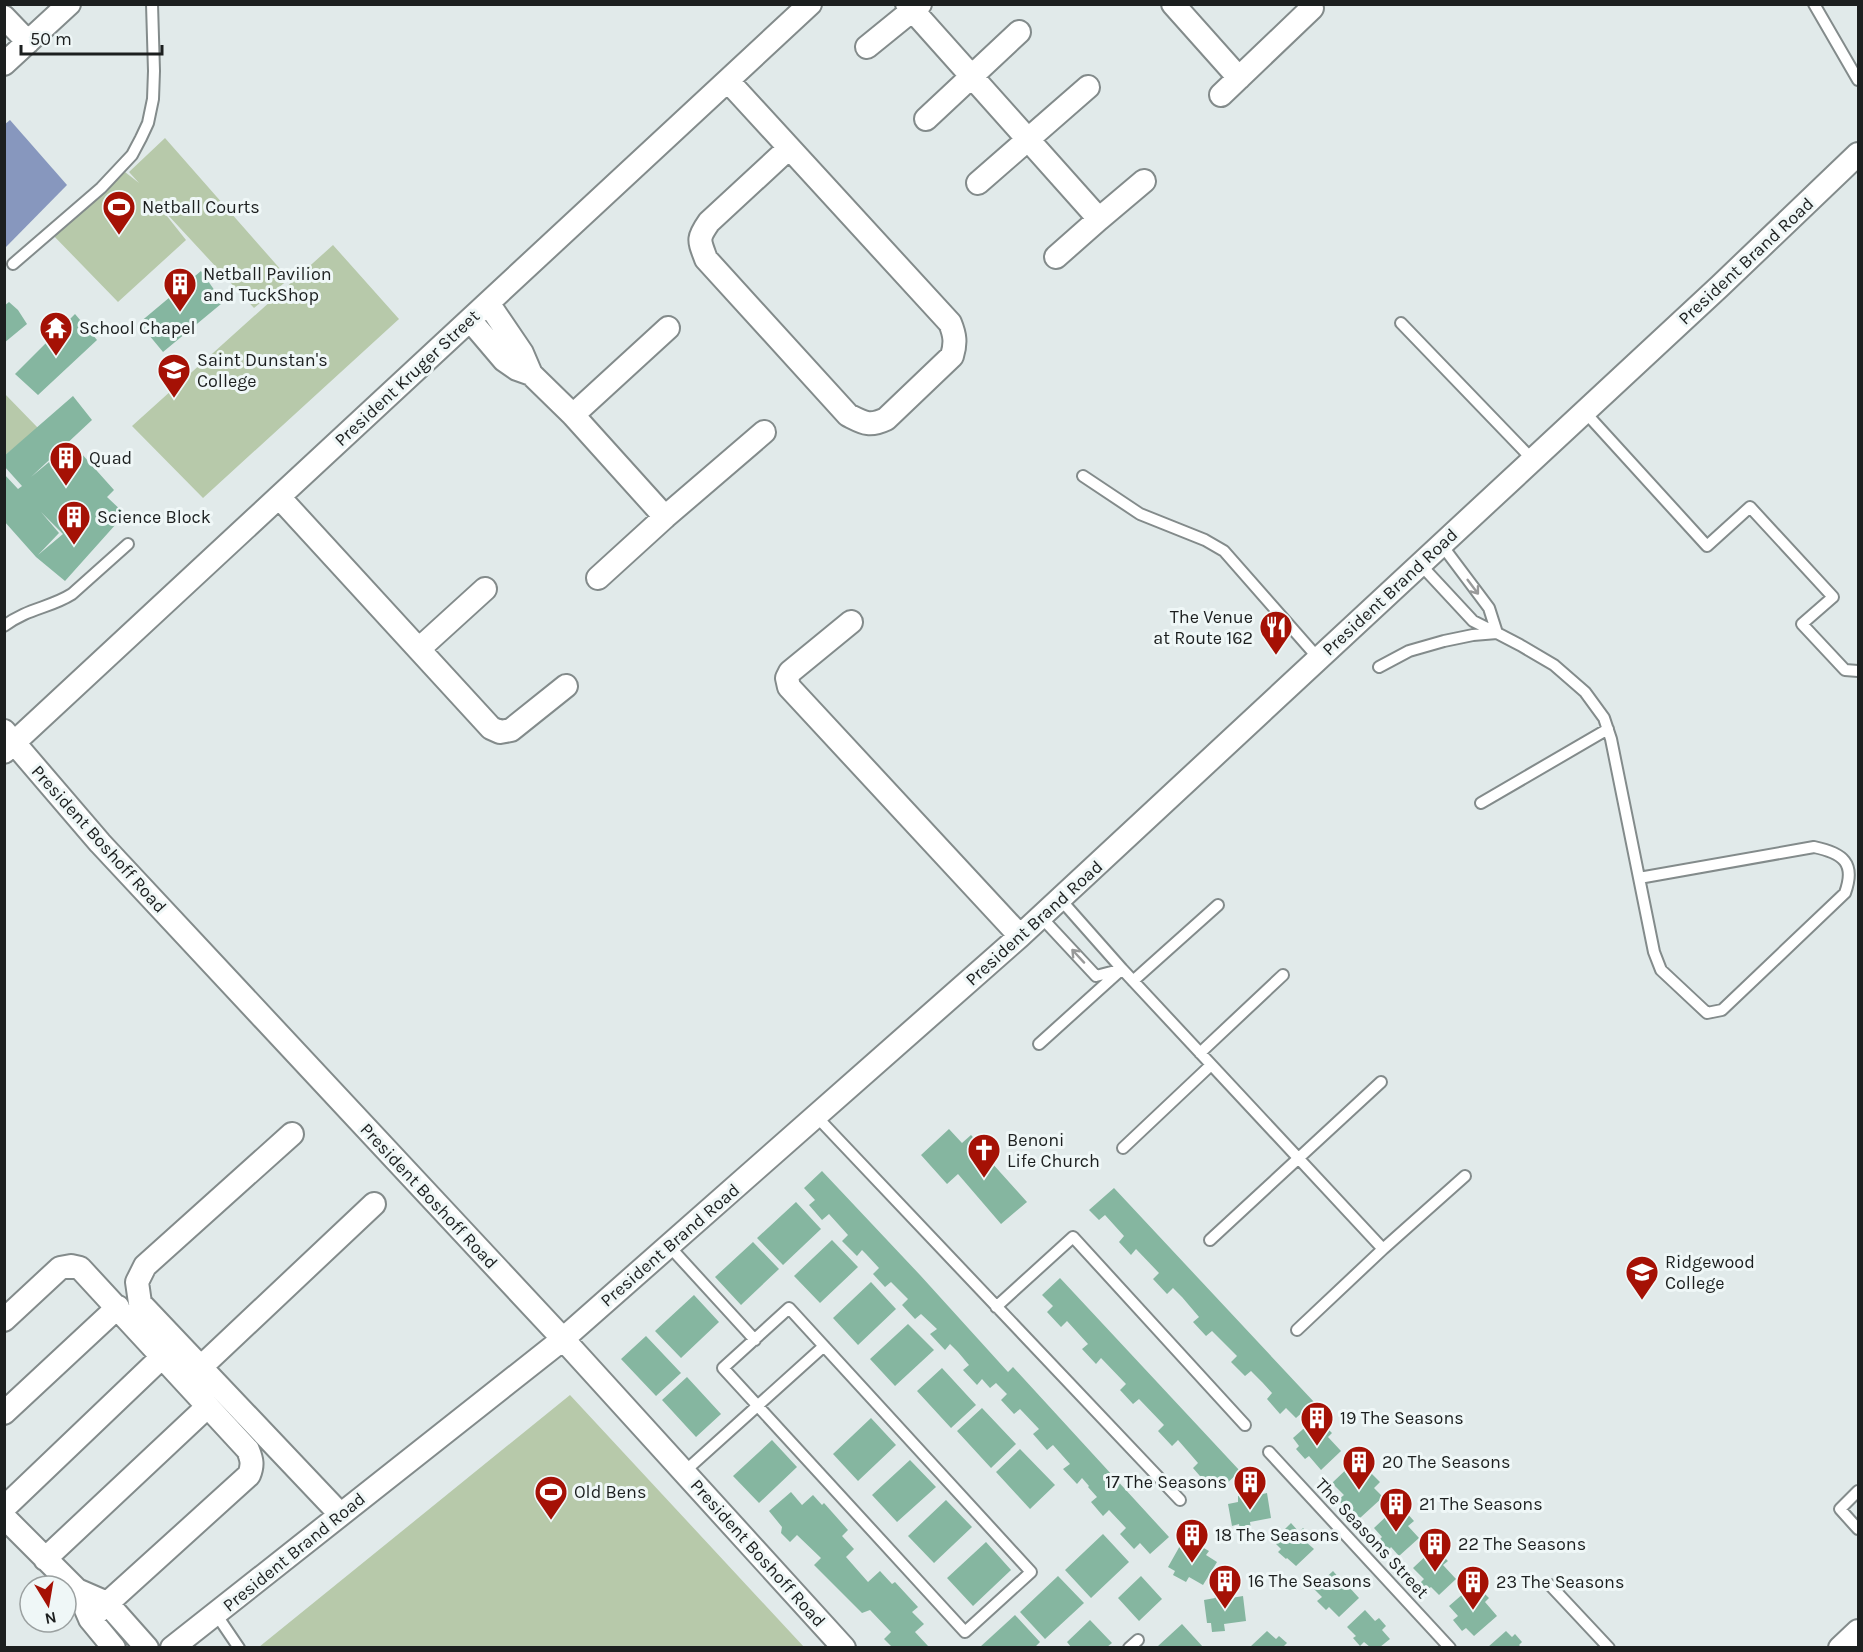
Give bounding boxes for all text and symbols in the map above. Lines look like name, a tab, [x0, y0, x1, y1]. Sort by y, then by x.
scale bar	[21, 18, 162, 56]
text: 50 m	[30, 28, 72, 50]
sports icon: Netball Courts	[101, 189, 137, 236]
street label: President Brand Road	[1674, 193, 1818, 329]
place label: Netball Courts	[142, 196, 260, 218]
place label: Netball Pavilion and TuckShop	[203, 263, 332, 306]
building icon: Netball Pavilion and TuckShop	[162, 266, 198, 313]
street label: President Kruger Street	[330, 305, 484, 451]
temple icon: School Chapel	[38, 310, 74, 357]
place label: School Chapel	[79, 317, 196, 339]
place label: Saint Dunstan's College	[197, 349, 328, 392]
school or university icon: Saint Dunstan's College	[156, 352, 192, 399]
building icon: Quad	[48, 440, 84, 487]
place label: Quad	[89, 447, 132, 469]
building icon: Science Block	[56, 499, 92, 546]
place label: Science Block	[97, 506, 211, 528]
street label: President Brand Road	[1318, 524, 1462, 660]
one-way arrow	[1466, 578, 1479, 594]
place label: The Venue at Route 162	[1153, 606, 1253, 649]
restaurant icon: The Venue at Route 162	[1258, 609, 1294, 656]
street label: President Boshoff Road	[27, 760, 171, 918]
street label: President Brand Road	[961, 856, 1107, 990]
one-way arrow	[1071, 949, 1085, 964]
street label: President Boshoff Road	[356, 1118, 502, 1274]
place label: Benoni Life Church	[1007, 1129, 1100, 1172]
church icon: Benoni Life Church	[966, 1132, 1002, 1179]
street label: President Brand Road	[596, 1179, 744, 1311]
place label: Ridgewood College	[1665, 1251, 1755, 1294]
school or university icon: Ridgewood College	[1624, 1254, 1660, 1301]
building icon: 19 The Seasons	[1299, 1400, 1335, 1447]
place label: 19 The Seasons	[1340, 1407, 1464, 1429]
building icon: 20 The Seasons	[1341, 1444, 1377, 1491]
place label: 20 The Seasons	[1382, 1451, 1510, 1473]
building icon: 17 The Seasons	[1232, 1464, 1268, 1511]
place label: 17 The Seasons	[1105, 1471, 1227, 1493]
street label: The Seasons Street	[1311, 1473, 1434, 1603]
sports icon: Old Bens	[533, 1474, 569, 1521]
street label: President Boshoff Road	[686, 1474, 830, 1632]
place label: Old Bens	[574, 1481, 646, 1503]
building icon: 21 The Seasons	[1378, 1486, 1414, 1533]
street label: President Brand Road	[218, 1488, 370, 1616]
place label: 21 The Seasons	[1419, 1493, 1543, 1515]
building icon: 18 The Seasons	[1174, 1517, 1210, 1564]
place label: 18 The Seasons	[1215, 1524, 1339, 1546]
building icon: 22 The Seasons	[1417, 1526, 1453, 1573]
place label: 22 The Seasons	[1458, 1533, 1586, 1555]
building icon: 16 The Seasons	[1207, 1563, 1243, 1610]
building icon: 23 The Seasons	[1455, 1564, 1491, 1611]
place label: 16 The Seasons	[1248, 1570, 1372, 1592]
place label: 23 The Seasons	[1496, 1571, 1624, 1593]
north arrow	[18, 1574, 78, 1634]
text: N	[43, 1608, 58, 1629]

